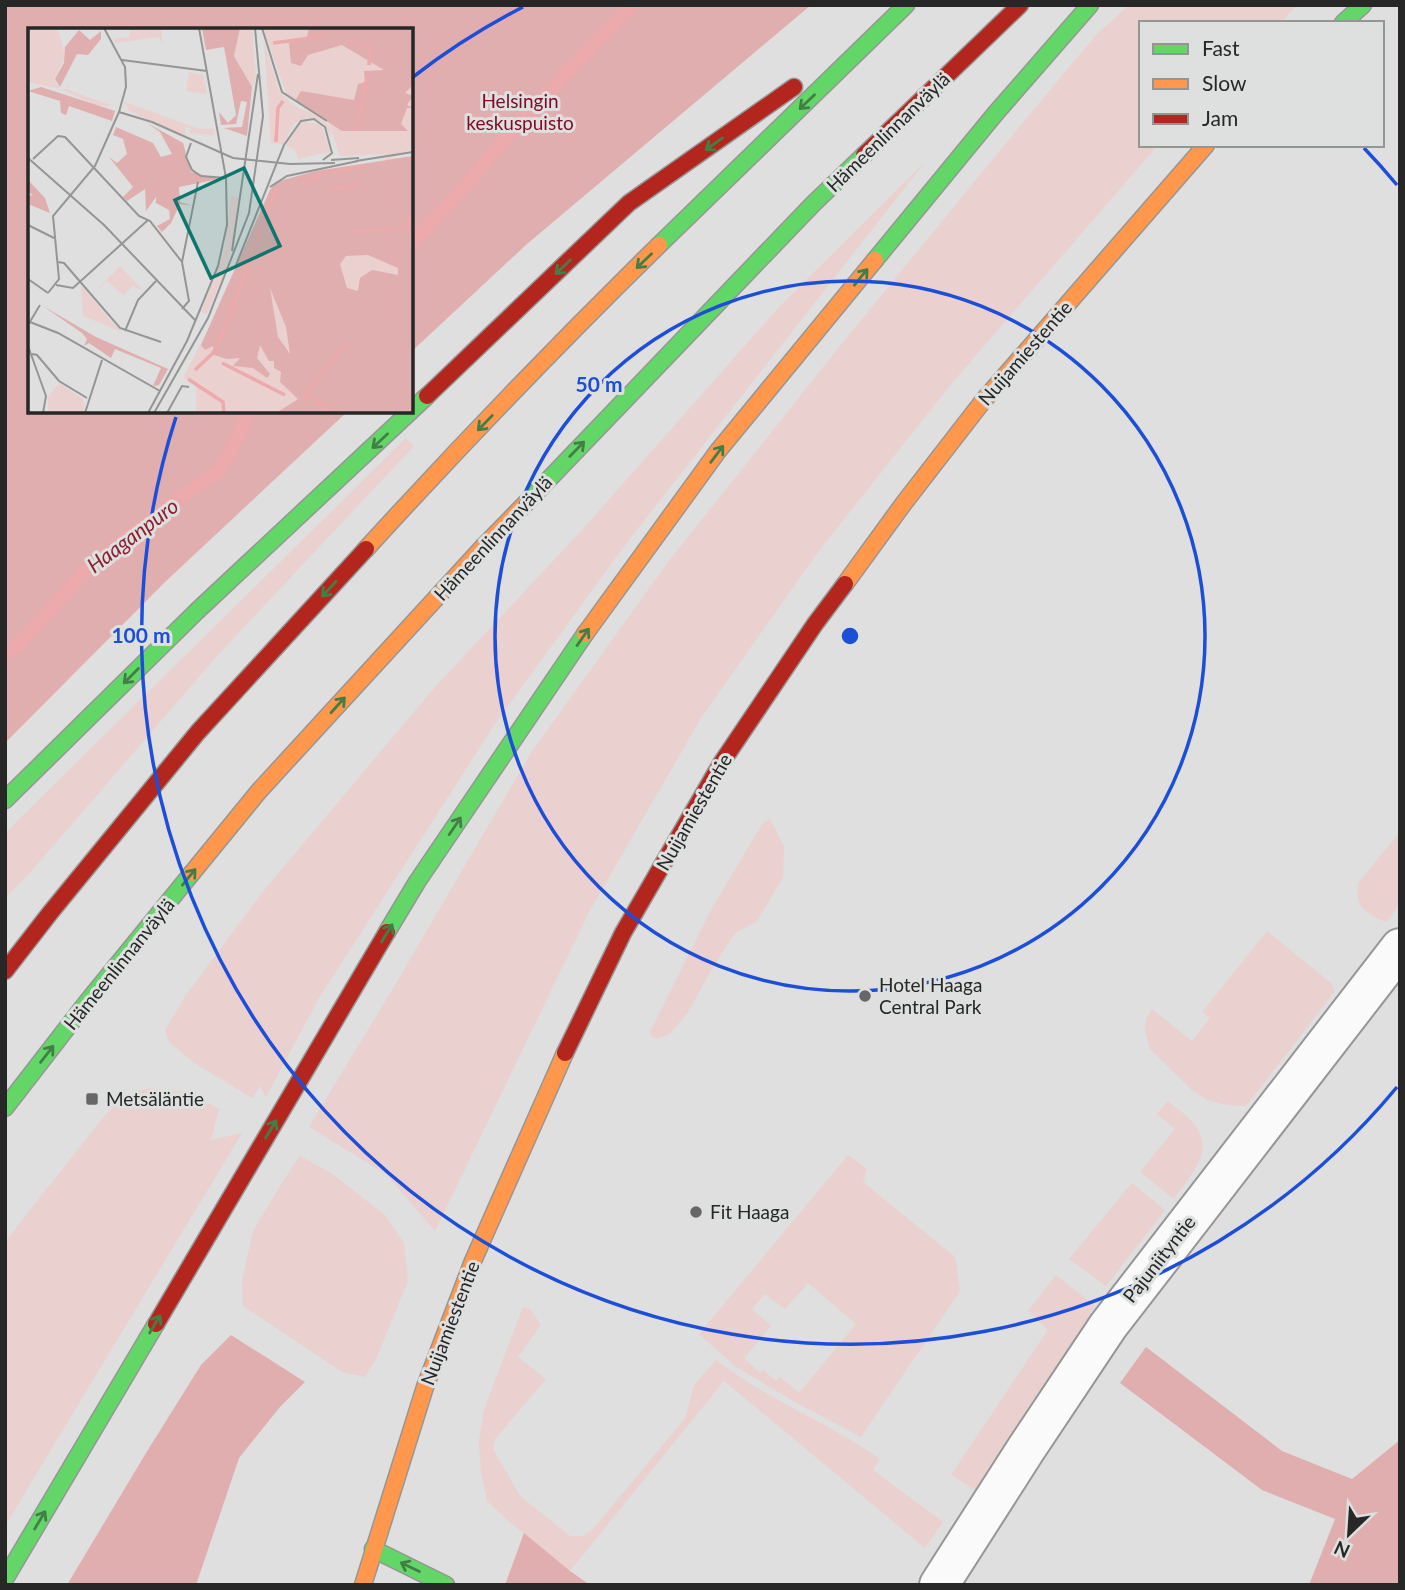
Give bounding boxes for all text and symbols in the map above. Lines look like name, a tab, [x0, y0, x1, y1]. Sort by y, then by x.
legend	[1139, 21, 1384, 147]
inset map	[28, 28, 413, 413]
text: Fast	[1202, 35, 1240, 60]
street label: Hämeenlinnanväylä	[821, 67, 954, 196]
text: Slow	[1202, 70, 1247, 95]
park label: Helsingin keskuspuisto	[466, 89, 574, 134]
one-way arrow	[798, 93, 815, 110]
text: Jam	[1202, 105, 1238, 130]
one-way arrow	[705, 137, 724, 151]
one-way arrow	[636, 252, 653, 269]
one-way arrow	[554, 259, 571, 276]
one-way arrow	[853, 269, 869, 287]
street label: Nuijamiestentie	[973, 296, 1076, 410]
text: 50 m	[575, 371, 623, 396]
one-way arrow	[476, 414, 493, 431]
one-way arrow	[371, 433, 389, 449]
one-way arrow	[568, 441, 585, 458]
one-way arrow	[709, 444, 724, 463]
street label: Hämeenlinnanväylä	[429, 470, 556, 605]
water label: Haaganpuro	[82, 492, 183, 577]
one-way arrow	[321, 580, 337, 598]
text: 100 m	[111, 622, 171, 647]
centre of rings	[838, 624, 862, 648]
one-way arrow	[576, 628, 590, 647]
one-way arrow	[122, 668, 139, 685]
one-way arrow	[330, 696, 346, 714]
street label: Nuijamiestentie	[651, 749, 736, 874]
one-way arrow	[448, 817, 462, 836]
one-way arrow	[182, 868, 197, 886]
street label: Hämeenlinnanväylä	[59, 893, 179, 1034]
one-way arrow	[380, 923, 394, 943]
place label: Hotel Haaga Central Park	[879, 973, 982, 1018]
marker: Hotel Haaga Central Park	[857, 988, 873, 1004]
one-way arrow	[39, 1045, 54, 1064]
place label: Metsäläntie	[106, 1087, 204, 1110]
marker: Metsäläntie	[84, 1091, 100, 1107]
one-way arrow	[264, 1119, 278, 1139]
place label: Fit Haaga	[710, 1200, 789, 1223]
marker: Fit Haaga	[688, 1204, 704, 1220]
street label: Pajuniityntie	[1117, 1211, 1200, 1307]
street label: Nuijamiestentie	[415, 1258, 484, 1388]
one-way arrow	[149, 1315, 163, 1335]
north arrow	[1314, 1499, 1384, 1569]
one-way arrow	[33, 1511, 47, 1531]
text: N	[1330, 1536, 1353, 1563]
one-way arrow	[399, 1560, 420, 1573]

